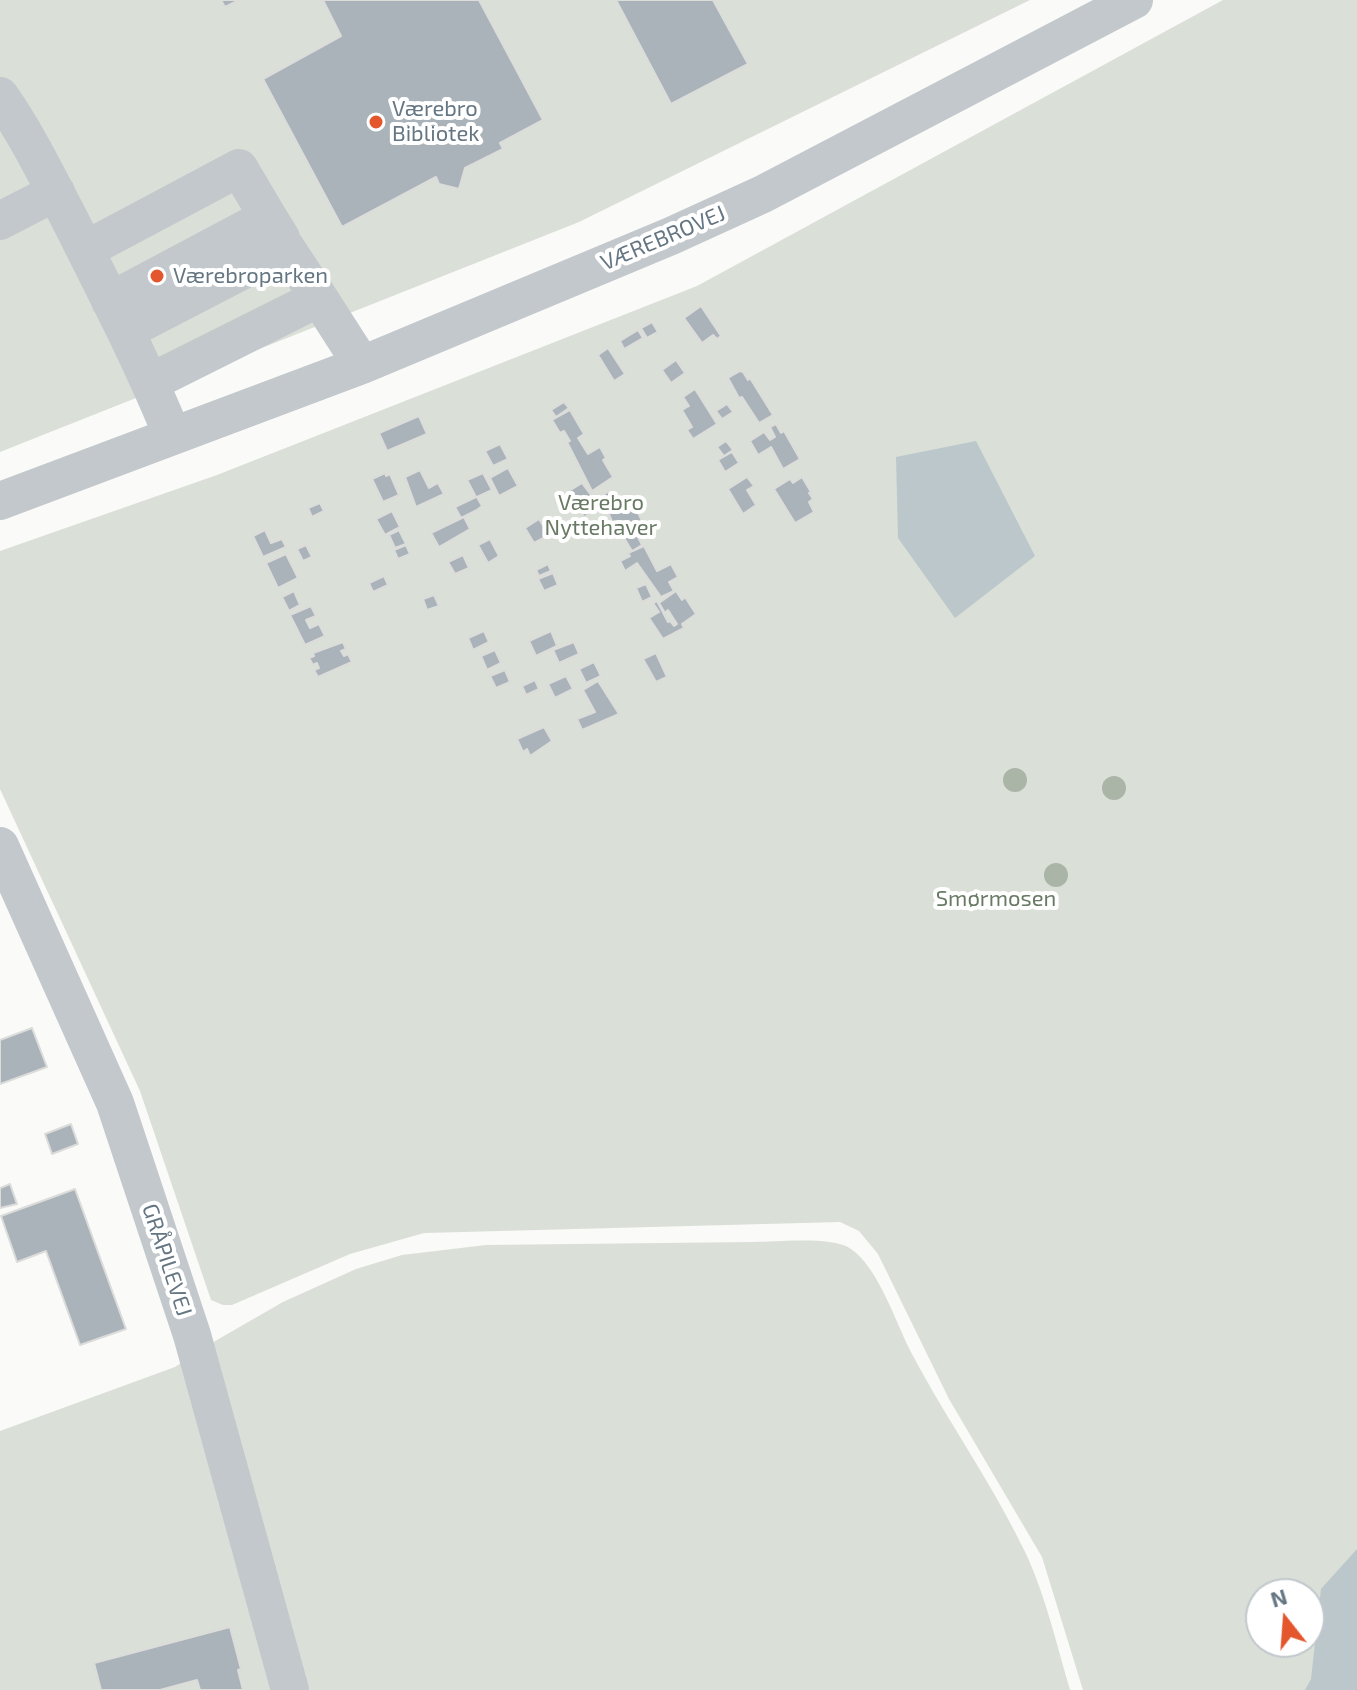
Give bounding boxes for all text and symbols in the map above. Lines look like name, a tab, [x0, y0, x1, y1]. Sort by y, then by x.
place label: Værebro Bibliotek	[392, 96, 479, 148]
marker: Værebro Bibliotek	[367, 113, 385, 131]
street label: VÆREBROVEJ	[597, 200, 729, 276]
place label: Værebroparken	[173, 263, 328, 289]
marker: Værebroparken	[148, 267, 166, 285]
park label: Værebro Nyttehaver	[545, 490, 657, 542]
park label: Smørmosen	[936, 886, 1056, 912]
street label: GRÅPILEVEJ	[136, 1200, 198, 1320]
north arrow	[1245, 1578, 1325, 1658]
text: N	[1267, 1582, 1290, 1612]

